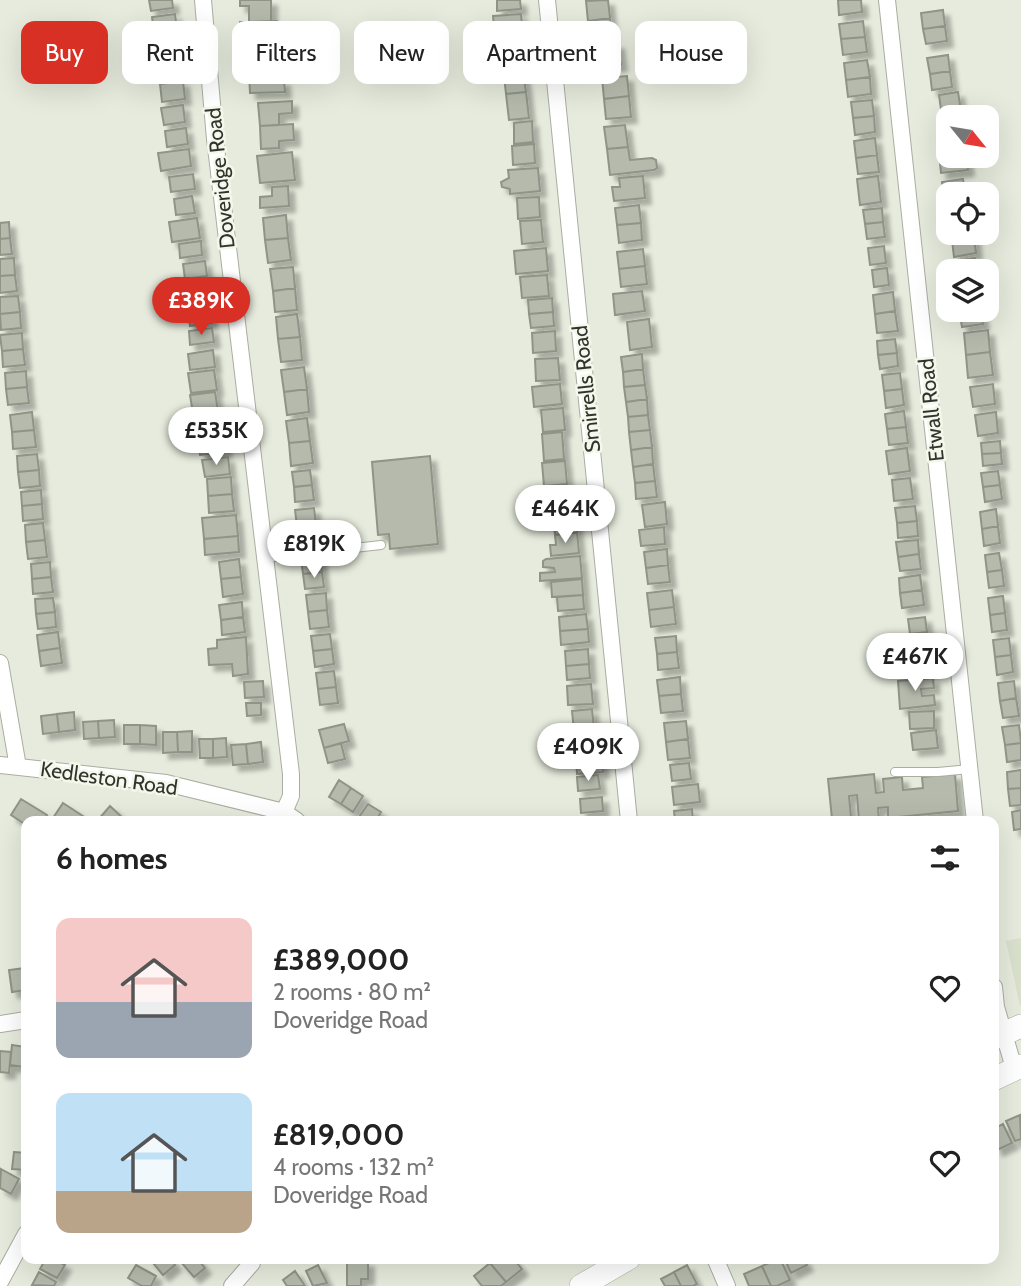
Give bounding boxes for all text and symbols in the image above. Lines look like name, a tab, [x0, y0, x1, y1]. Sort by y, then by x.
chip: Buy	[21, 21, 108, 84]
chip: Rent	[122, 21, 218, 84]
chip: Filters	[232, 21, 340, 84]
chip: New	[354, 21, 449, 84]
chip: Apartment	[463, 21, 621, 84]
chip: House	[635, 21, 747, 84]
north arrow	[936, 105, 999, 168]
map controls	[936, 105, 999, 322]
street label: Doveridge Road	[200, 106, 240, 250]
button: locate	[936, 182, 999, 245]
button: layers	[936, 259, 999, 322]
pin: £389K	[152, 278, 250, 337]
text: £389K	[168, 286, 234, 314]
street label: Smirrells Road	[567, 324, 605, 454]
street label: Etwall Road	[913, 357, 949, 463]
pin: £535K	[167, 407, 265, 467]
text: £535K	[184, 416, 248, 444]
pin: £464K	[516, 486, 614, 545]
text: £464K	[531, 494, 599, 522]
pin: £819K	[265, 520, 363, 580]
text: £819K	[283, 529, 345, 557]
pin: £467K	[866, 634, 964, 693]
text: £467K	[882, 642, 948, 670]
pin: £409K	[539, 724, 637, 783]
text: £409K	[553, 732, 623, 760]
street label: Kedleston Road	[39, 756, 179, 800]
icon: filters	[926, 839, 964, 877]
text: 6 homes	[56, 840, 167, 877]
text: £389,000	[273, 941, 409, 978]
icon: home	[112, 946, 196, 1030]
icon: heart	[926, 969, 964, 1007]
text: 2 rooms · 80 m²	[273, 978, 431, 1006]
text: Doveridge Road	[273, 1006, 428, 1034]
text: £819,000	[273, 1116, 404, 1153]
icon: home	[112, 1121, 196, 1205]
icon: heart	[926, 1144, 964, 1182]
text: 4 rooms · 132 m²	[273, 1153, 434, 1181]
text: Doveridge Road	[273, 1181, 428, 1209]

